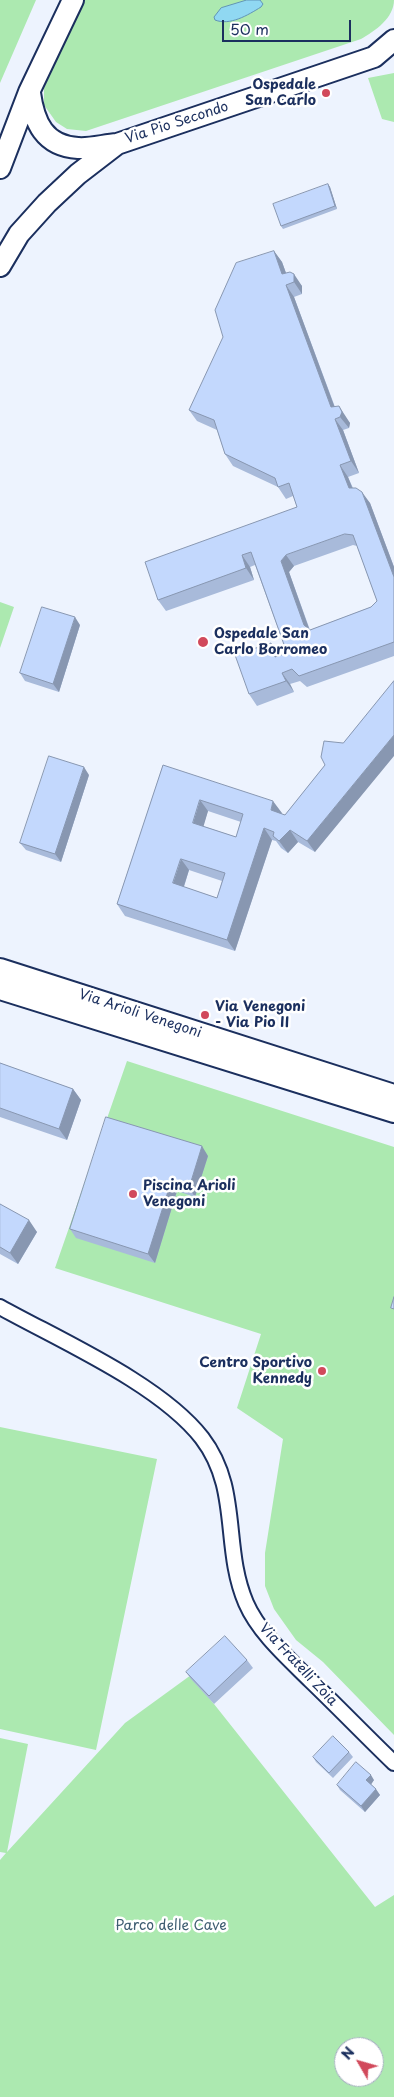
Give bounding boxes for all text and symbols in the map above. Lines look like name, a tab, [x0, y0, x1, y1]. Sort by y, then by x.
scale bar	[224, 10, 353, 42]
text: 50 m	[230, 17, 269, 40]
place label: Ospedale San Carlo	[245, 77, 316, 110]
marker: Ospedale San Carlo	[320, 87, 332, 99]
street label: Via Pio Secondo	[123, 98, 231, 148]
place label: Ospedale San Carlo Borromeo	[214, 626, 327, 658]
marker: Ospedale San Carlo Borromeo	[196, 635, 210, 649]
street label: Via Arioli Venegoni	[77, 986, 203, 1042]
place label: Via Venegoni - Via Pio II	[215, 999, 305, 1032]
marker: Via Venegoni - Via Pio II	[199, 1009, 211, 1021]
place label: Piscina Arioli Venegoni	[143, 1178, 236, 1210]
marker: Piscina Arioli Venegoni	[127, 1188, 139, 1200]
place label: Centro Sportivo Kennedy	[199, 1355, 312, 1388]
marker: Centro Sportivo Kennedy	[316, 1365, 328, 1377]
street label: Via Fratelli Zoia	[255, 1620, 341, 1710]
park label: Parco delle Cave	[115, 1918, 227, 1934]
north arrow	[334, 2037, 384, 2087]
text: N	[336, 2042, 359, 2064]

